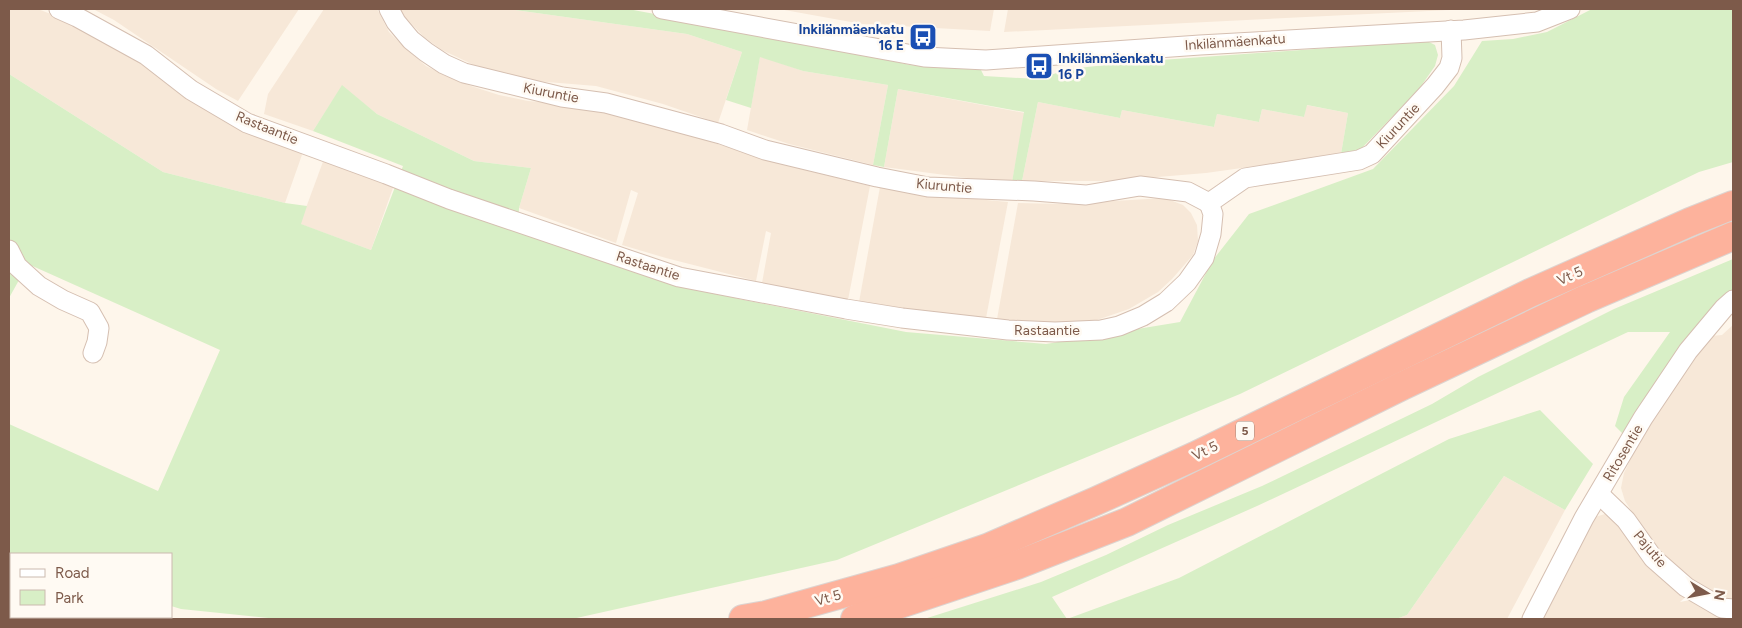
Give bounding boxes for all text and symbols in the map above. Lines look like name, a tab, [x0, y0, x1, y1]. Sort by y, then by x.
place label: Inkilänmäenkatu 16 E	[798, 21, 904, 54]
bus stop icon: Inkilänmäenkatu 16 E	[908, 22, 938, 52]
street label: Inkilänmäenkatu	[1184, 30, 1286, 54]
place label: Inkilänmäenkatu 16 P	[1058, 50, 1164, 83]
bus stop icon: Inkilänmäenkatu 16 P	[1024, 51, 1054, 81]
street label: Kiuruntie	[522, 79, 581, 107]
street label: Kiuruntie	[1373, 99, 1424, 152]
street label: Rastaantie	[233, 108, 301, 148]
street label: Kiuruntie	[915, 175, 973, 197]
street label: Rastaantie	[614, 248, 682, 284]
street label: Vt 5	[1554, 263, 1586, 289]
street label: Rastaantie	[1014, 322, 1080, 339]
street label: Ritosentie	[1599, 421, 1647, 485]
road number: 5	[1236, 422, 1254, 441]
street label: Vt 5	[1189, 438, 1221, 464]
street label: Pajutie	[1630, 527, 1671, 571]
legend	[10, 553, 172, 618]
text: Road	[55, 564, 90, 582]
north arrow	[1682, 568, 1732, 618]
street label: Vt 5	[813, 586, 843, 610]
text: N	[1710, 588, 1729, 602]
text: Park	[55, 589, 84, 607]

